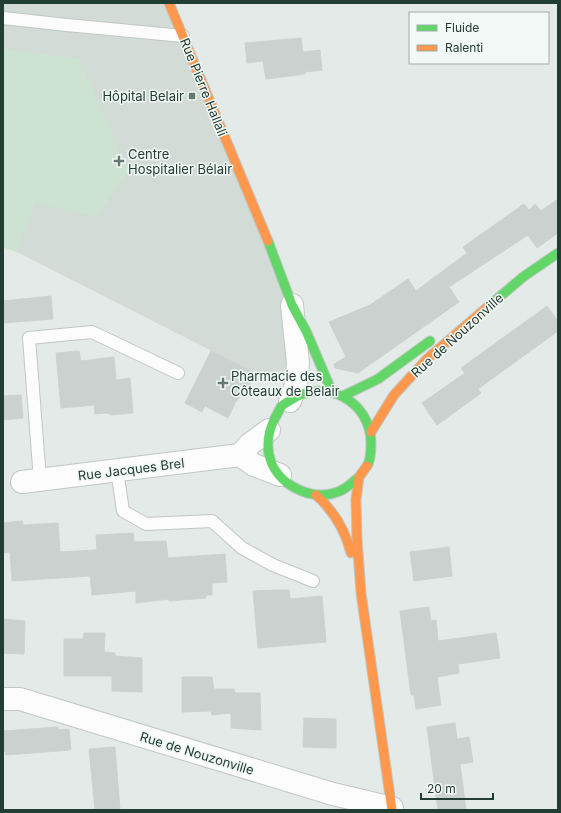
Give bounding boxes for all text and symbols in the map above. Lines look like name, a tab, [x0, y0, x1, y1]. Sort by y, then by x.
legend	[409, 12, 549, 64]
text: Fluide	[445, 20, 479, 35]
street label: Rue Pierre Hallali	[177, 36, 231, 138]
text: Ralenti	[445, 40, 483, 55]
place label: Hôpital Belair	[102, 88, 184, 104]
marker: Hôpital Belair	[187, 91, 197, 101]
place label: Centre Hospitalier Bélair	[128, 146, 232, 177]
marker: Centre Hospitalier Bélair	[113, 155, 125, 167]
street label: Rue de Nouzonville	[408, 289, 506, 381]
place label: Pharmacie des Côteaux de Belair	[231, 368, 340, 399]
marker: Pharmacie des Côteaux de Belair	[218, 378, 228, 388]
street label: Rue Jacques Brel	[77, 455, 185, 483]
street label: Rue de Nouzonville	[138, 728, 256, 778]
scale bar	[421, 775, 493, 801]
text: 20 m	[427, 781, 456, 796]

